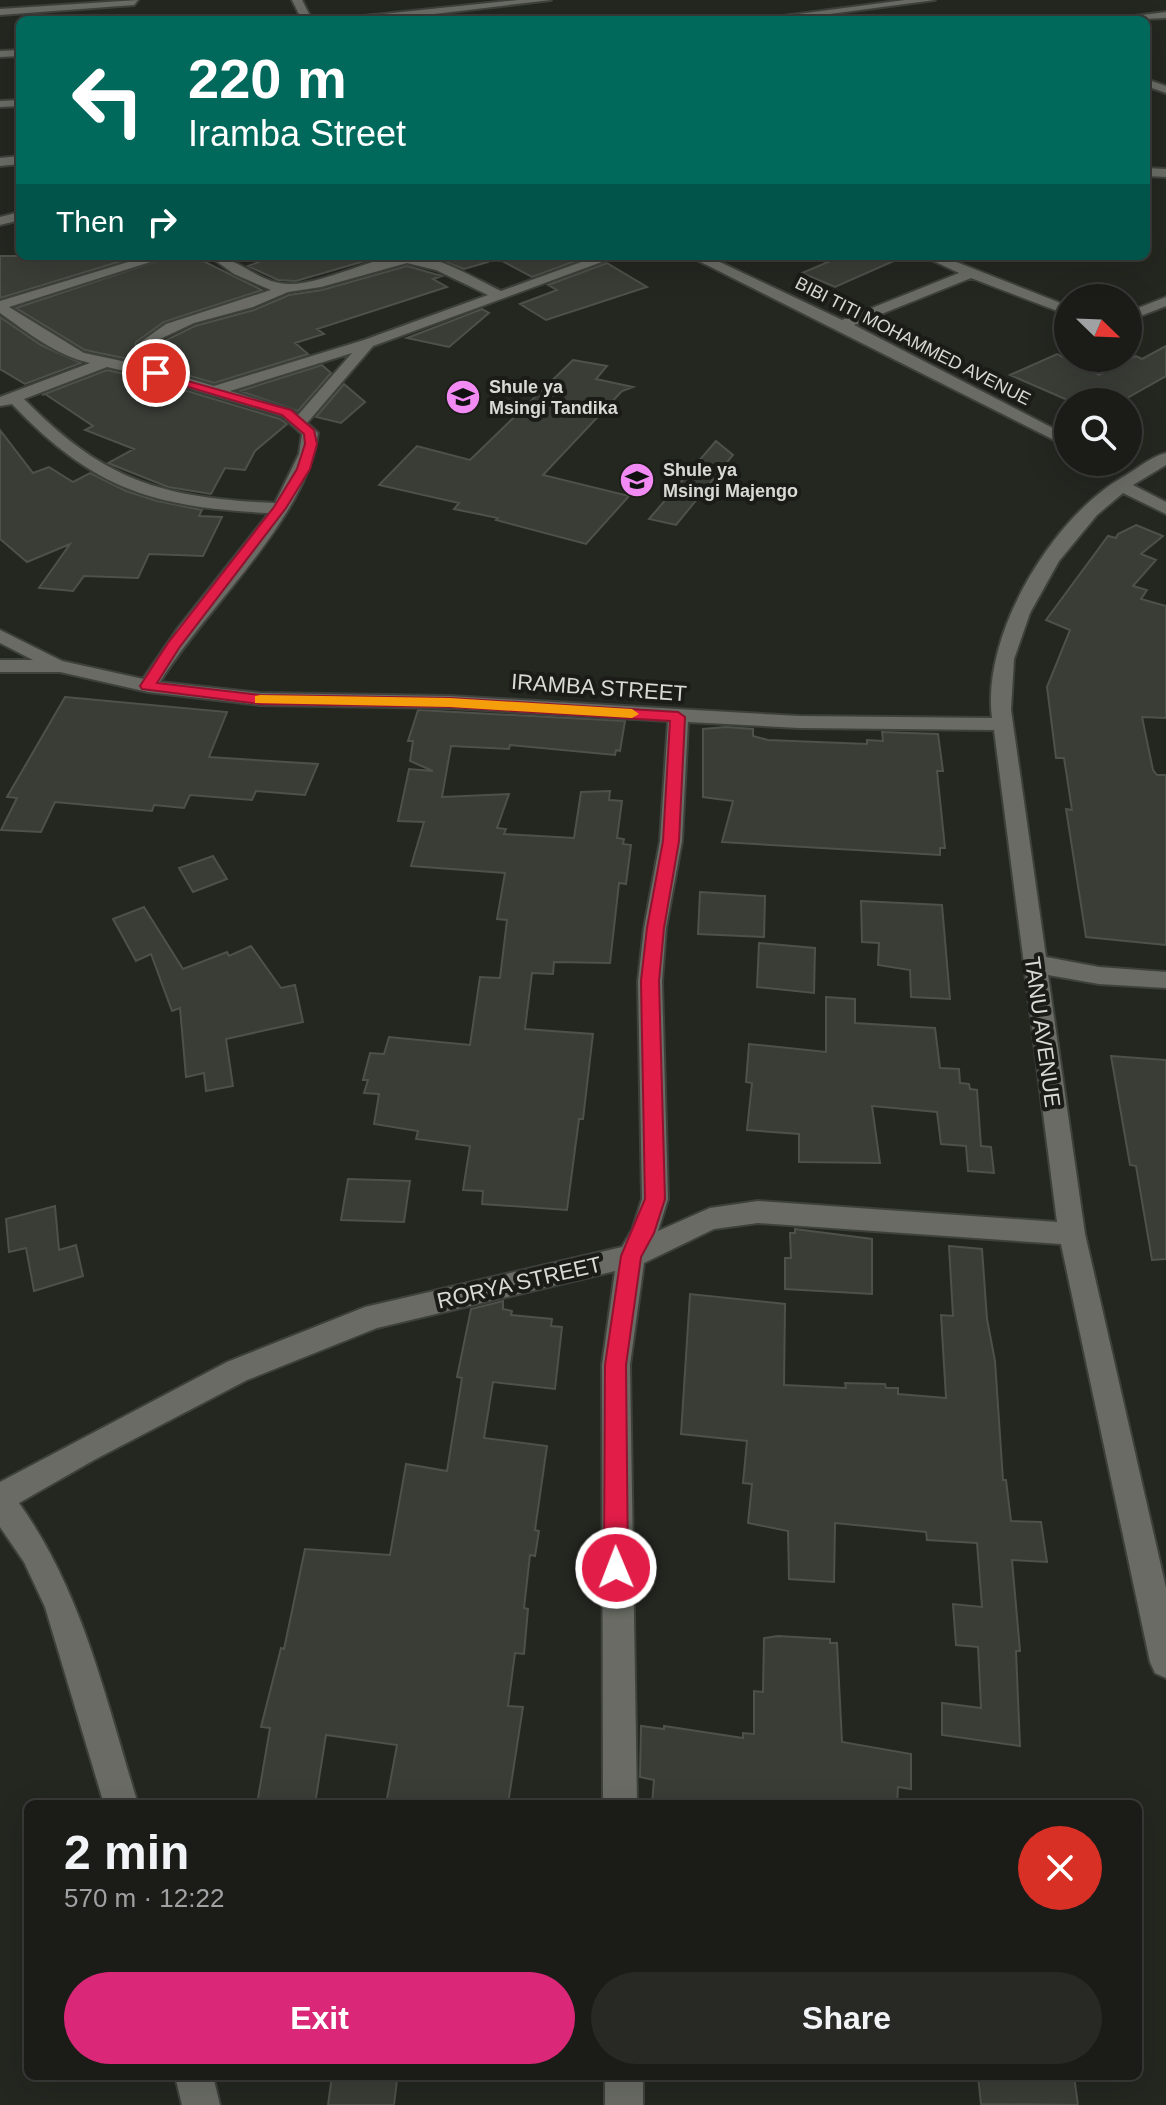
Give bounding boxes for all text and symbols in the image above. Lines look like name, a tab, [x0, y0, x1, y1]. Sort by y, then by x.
text: 220 m	[188, 47, 347, 110]
icon: left	[56, 48, 160, 152]
text: Iramba Street	[188, 113, 406, 154]
icon: right	[140, 200, 184, 244]
text: Then	[56, 205, 124, 238]
street label: BIBI TITI MOHAMMED AVENUE	[792, 273, 1034, 409]
north arrow	[1054, 284, 1142, 372]
map controls	[1054, 284, 1142, 476]
pin	[122, 339, 190, 407]
icon: arrive	[134, 351, 178, 395]
place label: Shule ya Msingi Tandika	[489, 377, 619, 418]
school or university icon: Shule ya Msingi Tandika	[444, 378, 482, 416]
button: search	[1054, 388, 1142, 476]
place label: Shule ya Msingi Majengo	[663, 460, 798, 501]
school or university icon: Shule ya Msingi Majengo	[618, 461, 656, 499]
street label: IRAMBA STREET	[510, 669, 688, 706]
street label: TANU AVENUE	[1020, 955, 1065, 1109]
street label: RORYA STREET	[435, 1251, 604, 1314]
position arrow	[574, 1526, 658, 1610]
text: 2 min	[64, 1826, 189, 1879]
button: close	[1018, 1826, 1102, 1910]
text: 570 m · 12:22	[64, 1883, 224, 1913]
button: Exit	[64, 1972, 575, 2064]
button: Share	[591, 1972, 1102, 2064]

